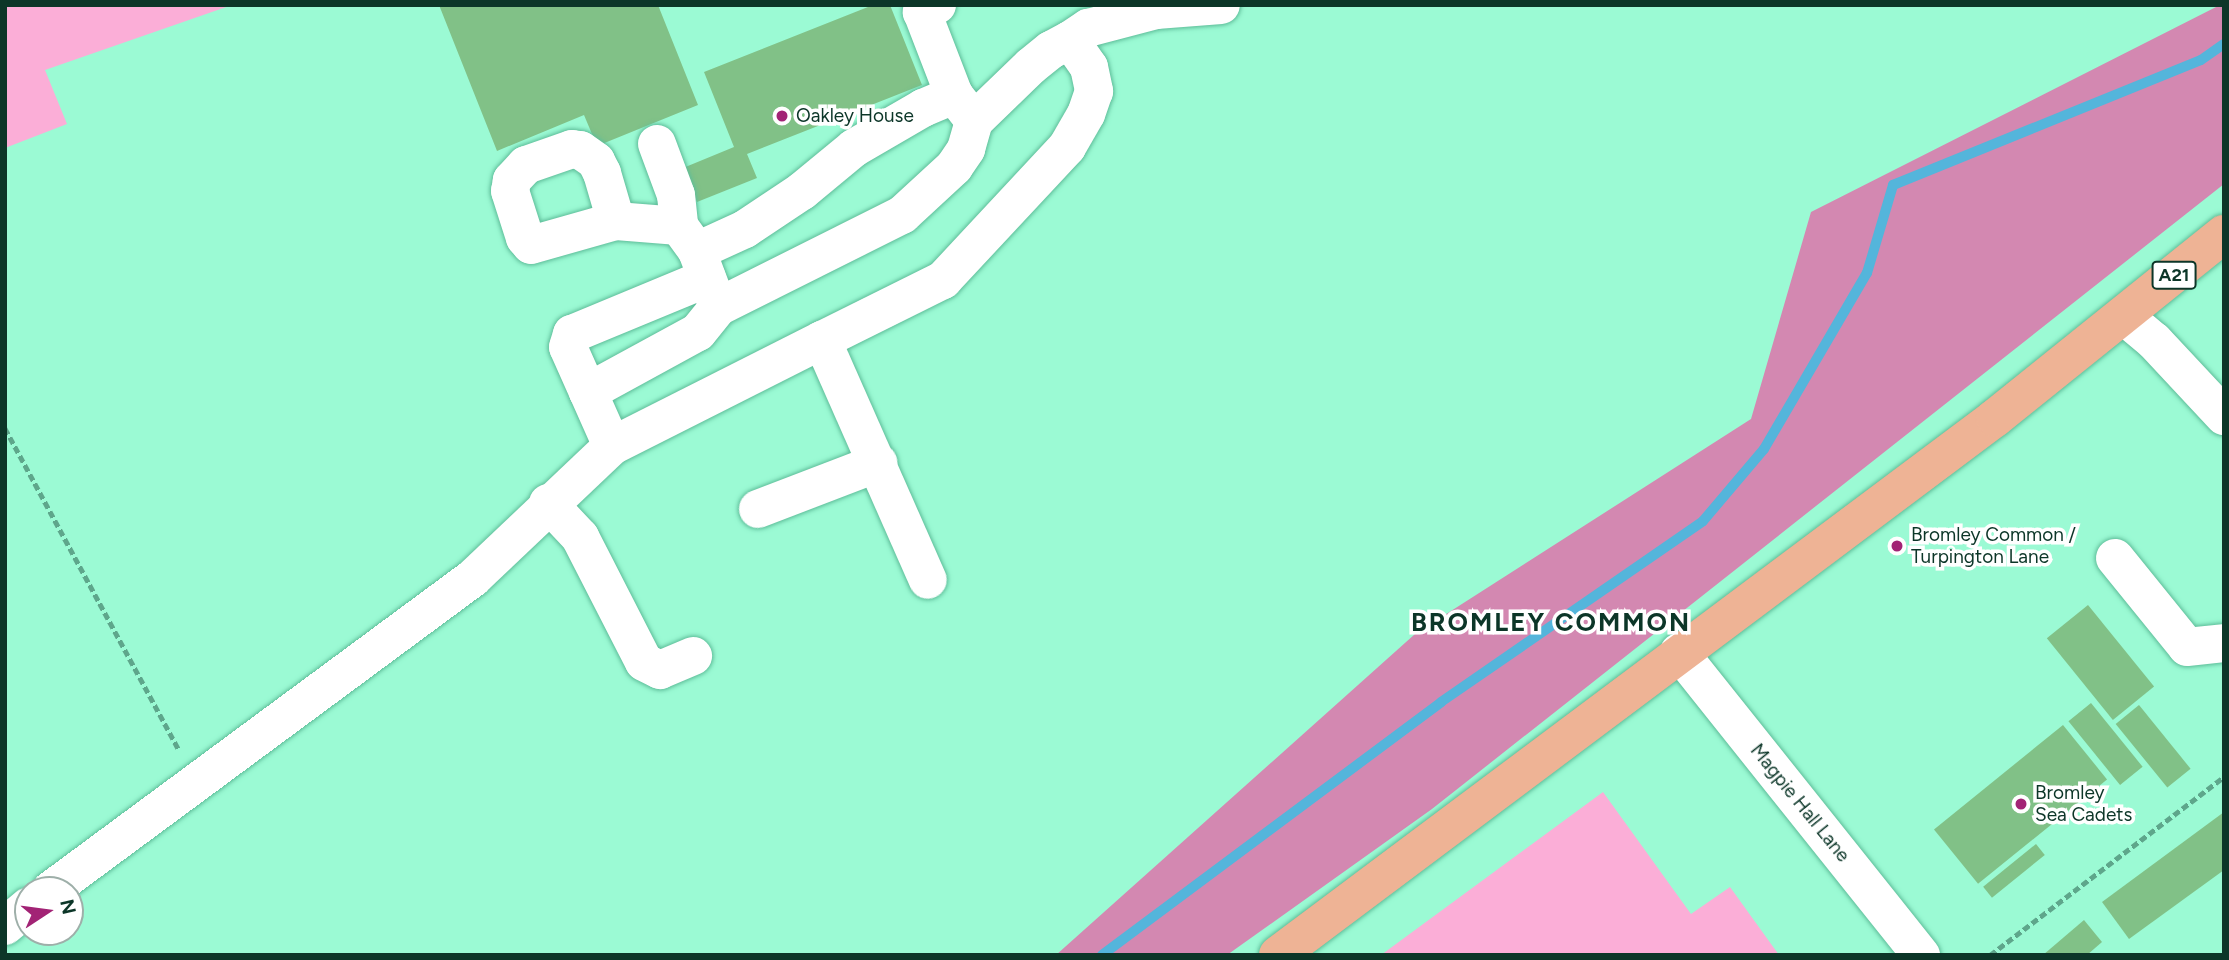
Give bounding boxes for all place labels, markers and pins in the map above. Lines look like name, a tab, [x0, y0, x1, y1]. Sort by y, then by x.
place label: Oakley House	[796, 105, 914, 127]
marker: Oakley House	[774, 108, 790, 124]
place label: Bromley Common / Turpington Lane	[1911, 524, 2076, 568]
marker: Bromley Common / Turpington Lane	[1889, 538, 1905, 554]
place label: Bromley Sea Cadets	[2035, 782, 2132, 826]
marker: Bromley Sea Cadets	[2013, 796, 2029, 812]

